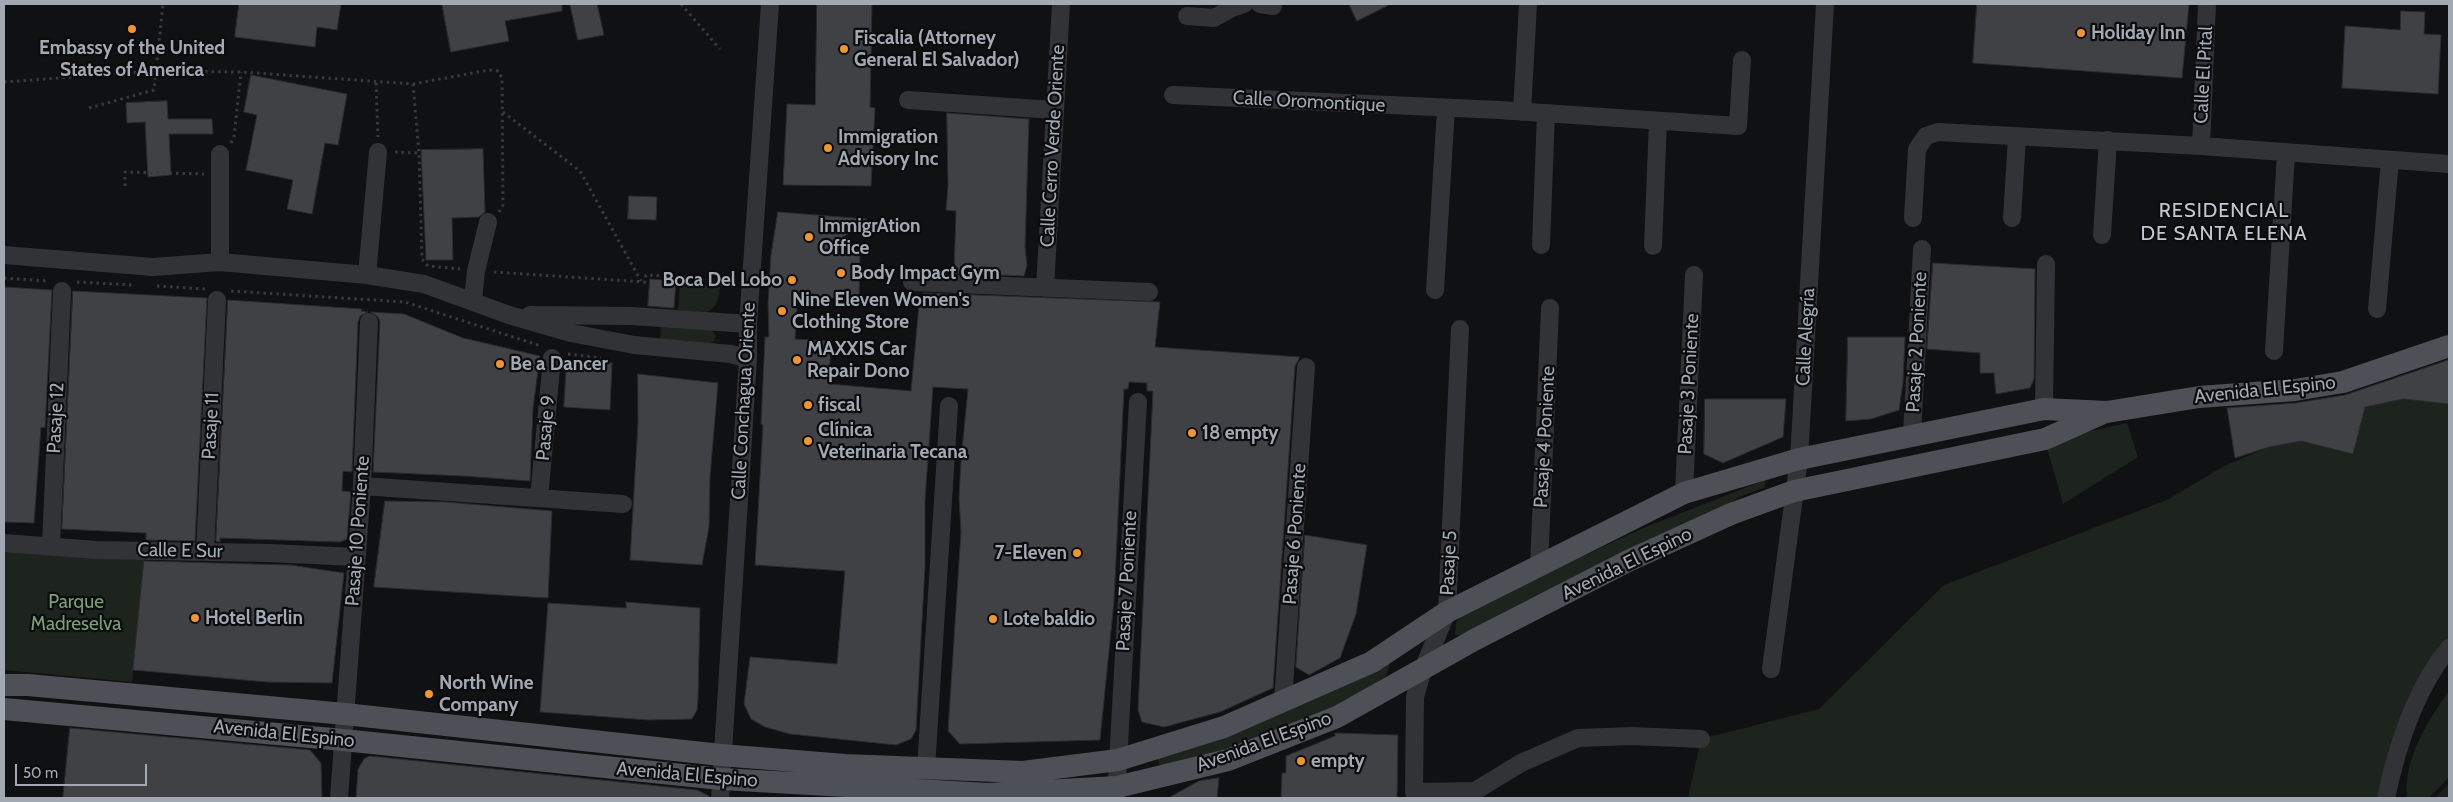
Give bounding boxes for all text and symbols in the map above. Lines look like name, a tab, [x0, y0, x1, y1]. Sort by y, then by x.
place label: Holiday Inn	[2091, 22, 2186, 44]
marker: Embassy of the United States of America	[126, 23, 138, 35]
street label: Calle El Pital	[2190, 26, 2218, 124]
place label: Fiscalia (Attorney General El Salvador)	[854, 27, 1019, 71]
marker: Holiday Inn	[2075, 27, 2087, 39]
place label: Embassy of the United States of America	[39, 37, 225, 81]
marker: Fiscalia (Attorney General El Salvador)	[838, 43, 850, 55]
street label: Calle Cerro Verde Oriente	[1036, 44, 1070, 248]
street label: Calle Oromontique	[1232, 87, 1386, 117]
place label: Immigration Advisory Inc	[838, 126, 938, 170]
marker: Immigration Advisory Inc	[822, 142, 834, 154]
district label: RESIDENCIAL DE SANTA ELENA	[2139, 199, 2309, 246]
place label: ImmigrAtion Office	[819, 215, 921, 259]
marker: ImmigrAtion Office	[803, 231, 815, 243]
place label: Body Impact Gym	[851, 262, 1000, 284]
marker: Body Impact Gym	[835, 267, 847, 279]
place label: Boca Del Lobo	[662, 269, 782, 291]
street label: Pasaje 2 Poniente	[1902, 271, 1932, 413]
marker: Boca Del Lobo	[786, 274, 798, 286]
street label: Calle Alegría	[1792, 287, 1820, 387]
place label: Nine Eleven Women's Clothing Store	[792, 289, 970, 333]
street label: Calle Conchagua Oriente	[727, 302, 761, 500]
marker: Nine Eleven Women's Clothing Store	[776, 305, 788, 317]
street label: Pasaje 3 Poniente	[1674, 313, 1704, 455]
place label: MAXXIS Car Repair Dono	[807, 338, 909, 382]
place label: Be a Dancer	[510, 353, 608, 375]
marker: MAXXIS Car Repair Dono	[791, 354, 803, 366]
marker: Be a Dancer	[494, 358, 506, 370]
street label: Pasaje 4 Poniente	[1530, 366, 1560, 508]
street label: Avenida El Espino	[2193, 371, 2337, 409]
street label: Pasaje 12	[43, 382, 69, 454]
street label: Pasaje 11	[198, 392, 224, 460]
street label: Pasaje 9	[532, 394, 560, 462]
place label: fiscal	[818, 394, 860, 416]
marker: fiscal	[802, 399, 814, 411]
place label: Clínica Veterinaria Tecana	[818, 419, 967, 463]
place label: 18 empty	[1202, 422, 1279, 444]
marker: 18 empty	[1186, 427, 1198, 439]
marker: Clínica Veterinaria Tecana	[802, 435, 814, 447]
street label: Pasaje 10 Poniente	[341, 455, 375, 607]
street label: Pasaje 6 Poniente	[1279, 462, 1311, 606]
street label: Pasaje 7 Poniente	[1112, 510, 1142, 652]
street label: Avenida El Espino	[1558, 523, 1696, 605]
street label: Pasaje 5	[1436, 530, 1462, 596]
street label: Calle E Sur	[137, 539, 223, 563]
place label: 7-Eleven	[995, 542, 1067, 564]
marker: 7-Eleven	[1071, 547, 1083, 559]
park label: Parque Madreselva	[31, 591, 121, 635]
place label: Hotel Berlin	[205, 607, 303, 629]
place label: Lote baldio	[1003, 608, 1095, 630]
marker: Hotel Berlin	[189, 612, 201, 624]
marker: Lote baldio	[987, 613, 999, 625]
place label: North Wine Company	[439, 672, 534, 716]
marker: North Wine Company	[423, 688, 435, 700]
street label: Avenida El Espino	[1193, 707, 1335, 777]
street label: Avenida El Espino	[212, 715, 356, 753]
place label: empty	[1311, 750, 1365, 772]
scale bar	[18, 754, 150, 786]
marker: empty	[1295, 755, 1307, 767]
street label: Avenida El Espino	[615, 757, 759, 793]
text: 50 m	[23, 764, 58, 782]

